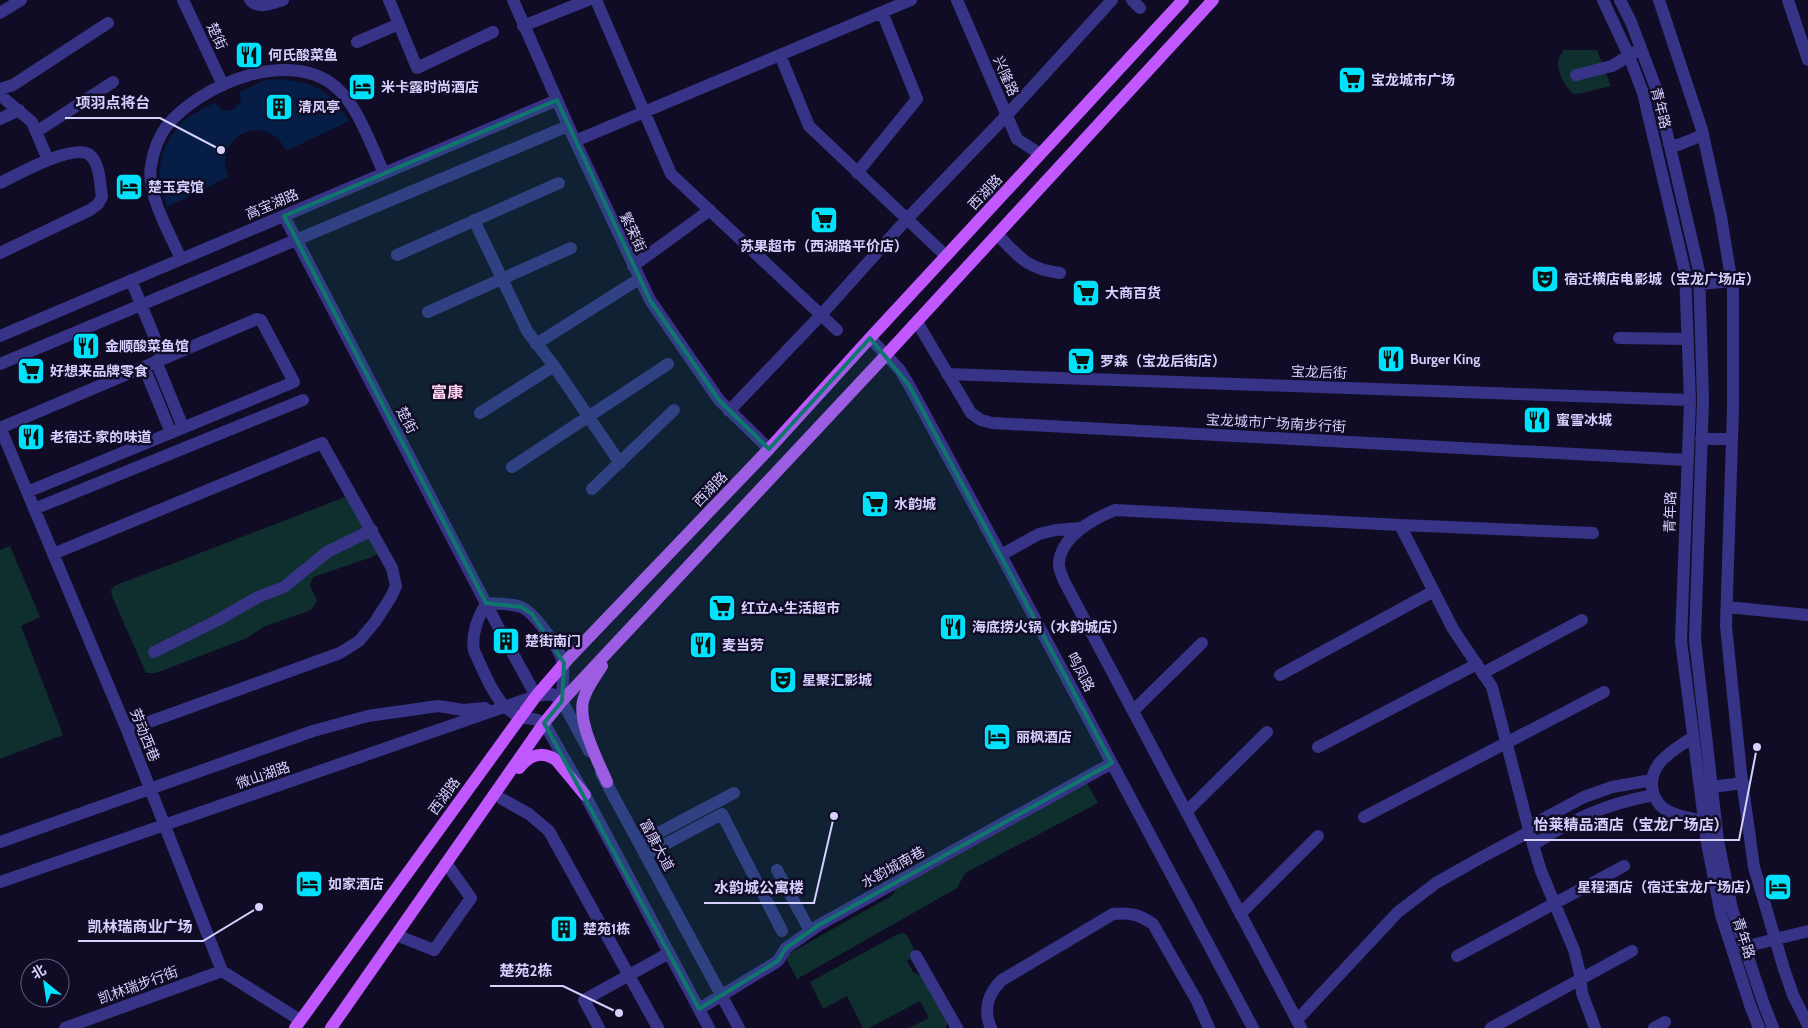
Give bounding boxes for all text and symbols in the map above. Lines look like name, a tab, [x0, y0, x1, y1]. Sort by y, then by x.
street label: 楚街	[203, 20, 231, 52]
restaurant icon: 何氏酸菜鱼	[234, 40, 264, 70]
place label: 何氏酸菜鱼	[268, 46, 338, 64]
street label: 兴隆路	[989, 53, 1023, 99]
supermarket icon: 宝龙城市广场	[1337, 65, 1367, 95]
place label: 宝龙城市广场	[1371, 71, 1455, 89]
hotel icon: 米卡露时尚酒店	[347, 72, 377, 102]
place label: 米卡露时尚酒店	[381, 78, 479, 96]
street label: 青年路	[1647, 85, 1675, 131]
callout: 项羽点将台	[65, 88, 160, 118]
building icon: 清风亭	[264, 92, 294, 122]
text: 项羽点将台	[75, 94, 151, 112]
place label: 清风亭	[298, 98, 340, 116]
street label: 西湖路	[964, 171, 1006, 213]
hotel icon: 楚玉宾馆	[114, 172, 144, 202]
place label: 楚玉宾馆	[148, 178, 204, 196]
street label: 高宝湖路	[243, 185, 301, 223]
supermarket icon: 苏果超市（西湖路平价店）	[809, 205, 839, 235]
street label: 繁荣街	[616, 209, 650, 255]
place label: 苏果超市（西湖路平价店）	[740, 237, 908, 255]
theatre icon: 宿迁横店电影城（宝龙广场店）	[1530, 264, 1560, 294]
place label: 宿迁横店电影城（宝龙广场店）	[1564, 270, 1760, 288]
supermarket icon: 大商百货	[1071, 278, 1101, 308]
place label: 大商百货	[1105, 284, 1161, 302]
restaurant icon: 金顺酸菜鱼馆	[71, 331, 101, 361]
place label: 金顺酸菜鱼馆	[105, 337, 189, 355]
restaurant icon: Burger King	[1376, 344, 1406, 374]
supermarket icon: 罗森（宝龙后街店）	[1066, 346, 1096, 376]
place label: Burger King	[1410, 350, 1480, 368]
place label: 罗森（宝龙后街店）	[1100, 352, 1226, 370]
supermarket icon: 好想来品牌零食	[16, 356, 46, 386]
place label: 好想来品牌零食	[50, 362, 148, 380]
street label: 宝龙后街	[1291, 362, 1347, 382]
district label: 富康	[431, 383, 463, 402]
street label: 楚街	[392, 403, 422, 437]
restaurant icon: 蜜雪冰城	[1522, 405, 1552, 435]
street label: 宝龙城市广场南步行街	[1206, 410, 1346, 436]
place label: 蜜雪冰城	[1556, 411, 1612, 429]
restaurant icon: 老宿迁·家的味道	[16, 422, 46, 452]
place label: 老宿迁·家的味道	[50, 428, 151, 446]
street label: 西湖路	[689, 468, 731, 510]
supermarket icon: 水韵城	[860, 489, 890, 519]
street label: 青年路	[1660, 491, 1680, 533]
place label: 水韵城	[894, 495, 936, 513]
supermarket icon: 红立A+生活超市	[707, 593, 737, 623]
place label: 红立A+生活超市	[741, 599, 840, 617]
restaurant icon: 海底捞火锅（水韵城店）	[938, 612, 968, 642]
place label: 海底捞火锅（水韵城店）	[972, 618, 1126, 636]
building icon: 楚街南门	[491, 626, 521, 656]
restaurant icon: 麦当劳	[688, 630, 718, 660]
place label: 楚街南门	[525, 632, 581, 650]
place label: 麦当劳	[722, 636, 764, 654]
street label: 鸣凤路	[1063, 649, 1099, 695]
theatre icon: 星聚汇影城	[768, 665, 798, 695]
place label: 星聚汇影城	[802, 671, 872, 689]
street label: 劳动西巷	[126, 706, 164, 764]
hotel icon: 丽枫酒店	[982, 722, 1012, 752]
place label: 丽枫酒店	[1016, 728, 1072, 746]
street label: 微山湖路	[234, 757, 292, 793]
street label: 西湖路	[424, 774, 464, 818]
callout: 怡莱精品酒店（宝龙广场店）	[1524, 810, 1739, 840]
street label: 富康大道	[636, 816, 678, 874]
text: 怡莱精品酒店（宝龙广场店）	[1533, 816, 1729, 834]
street label: 水韵城南巷	[858, 842, 928, 892]
hotel icon: 如家酒店	[294, 869, 324, 899]
hotel icon: 星程酒店（宿迁宝龙广场店）	[1763, 872, 1793, 902]
callout: 水韵城公寓楼	[704, 873, 814, 903]
place label: 如家酒店	[328, 875, 384, 893]
place label: 星程酒店（宿迁宝龙广场店）	[1577, 878, 1759, 896]
text: 水韵城公寓楼	[714, 879, 804, 897]
callout: 凯林瑞商业广场	[78, 911, 203, 941]
building icon: 楚苑1栋	[549, 914, 579, 944]
street label: 青年路	[1729, 915, 1759, 961]
text: 凯林瑞商业广场	[87, 918, 193, 936]
place label: 楚苑1栋	[583, 920, 630, 938]
callout: 楚苑2栋	[490, 956, 563, 986]
north arrow	[20, 958, 70, 1008]
text: 北	[28, 960, 49, 983]
street label: 凯林瑞步行街	[95, 962, 181, 1008]
text: 楚苑2栋	[500, 962, 552, 980]

